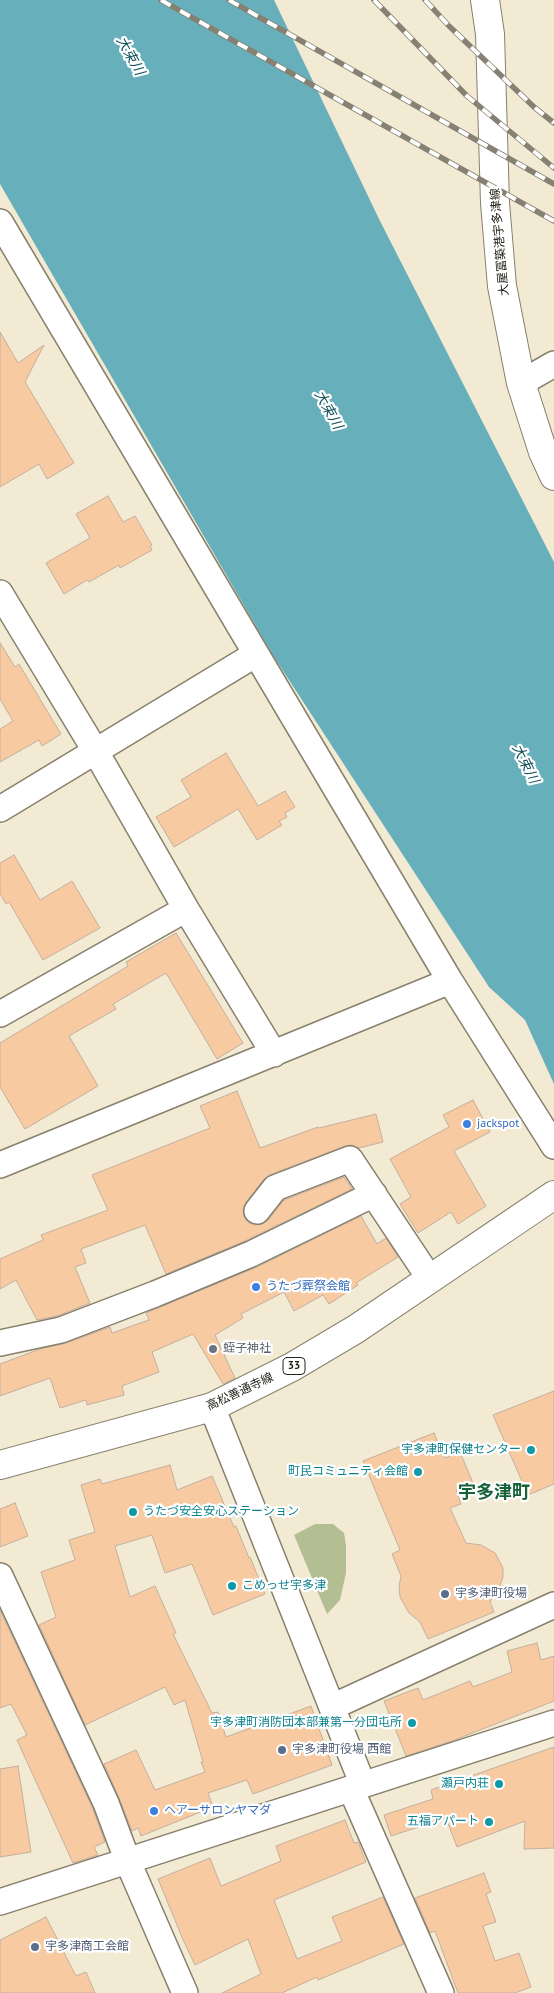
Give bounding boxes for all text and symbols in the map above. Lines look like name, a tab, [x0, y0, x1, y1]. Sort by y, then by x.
water label: 大束川	[112, 34, 148, 78]
street label: 大屋冨築港宇多津線	[488, 188, 512, 296]
water label: 大束川	[310, 388, 346, 432]
water label: 大束川	[508, 741, 542, 787]
place label: jackspot	[477, 1117, 519, 1131]
marker: jackspot	[461, 1118, 473, 1130]
place label: うたづ葬祭会館	[266, 1280, 350, 1294]
marker: うたづ葬祭会館	[250, 1281, 262, 1293]
place label: 蛭子神社	[223, 1342, 271, 1356]
marker: 蛭子神社	[207, 1343, 219, 1355]
road number: 33	[283, 1358, 305, 1374]
street label: 高松善通寺線	[204, 1370, 276, 1414]
place label: 宇多津町保健センター	[401, 1443, 521, 1457]
marker: 宇多津町保健センター	[525, 1444, 537, 1456]
place label: 町民コミュニティ会館	[288, 1465, 408, 1479]
marker: 町民コミュニティ会館	[412, 1466, 424, 1478]
district label: 宇多津町	[458, 1482, 530, 1504]
place label: うたづ安全安心ステーション	[143, 1505, 299, 1519]
marker: うたづ安全安心ステーション	[127, 1506, 139, 1518]
place label: こめっせ宇多津	[242, 1579, 326, 1593]
marker: こめっせ宇多津	[226, 1580, 238, 1592]
place label: 宇多津町役場	[455, 1587, 527, 1601]
marker: 宇多津町役場	[439, 1588, 451, 1600]
place label: 宇多津町消防団本部兼第一分団屯所	[210, 1716, 402, 1730]
marker: 宇多津町消防団本部兼第一分団屯所	[406, 1717, 418, 1729]
place label: 宇多津町役場 西館	[292, 1743, 391, 1757]
marker: 宇多津町役場 西館	[276, 1744, 288, 1756]
place label: 瀬戸内荘	[441, 1777, 489, 1791]
marker: 瀬戸内荘	[493, 1778, 505, 1790]
place label: ヘアーサロンヤマダ	[164, 1804, 271, 1818]
marker: ヘアーサロンヤマダ	[148, 1805, 160, 1817]
place label: 五福アパート	[407, 1815, 479, 1829]
marker: 五福アパート	[483, 1816, 495, 1828]
place label: 宇多津商工会館	[45, 1940, 129, 1954]
marker: 宇多津商工会館	[29, 1941, 41, 1953]

